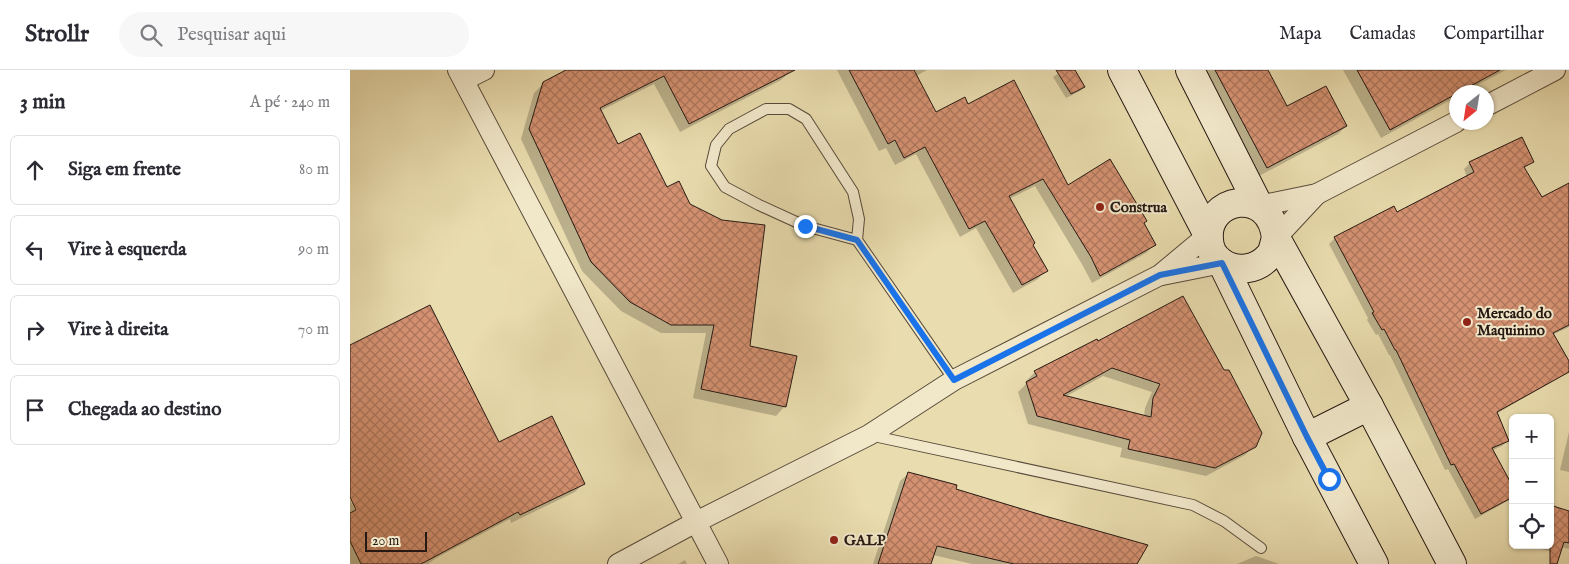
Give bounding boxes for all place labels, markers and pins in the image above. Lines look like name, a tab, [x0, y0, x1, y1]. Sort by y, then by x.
place label: Construa	[1110, 198, 1167, 217]
marker: Construa	[1094, 201, 1106, 213]
place label: Mercado do Maquinino	[1477, 304, 1552, 340]
marker: Mercado do Maquinino	[1461, 316, 1473, 328]
place label: GALP	[844, 531, 886, 550]
marker: GALP	[828, 534, 840, 546]

